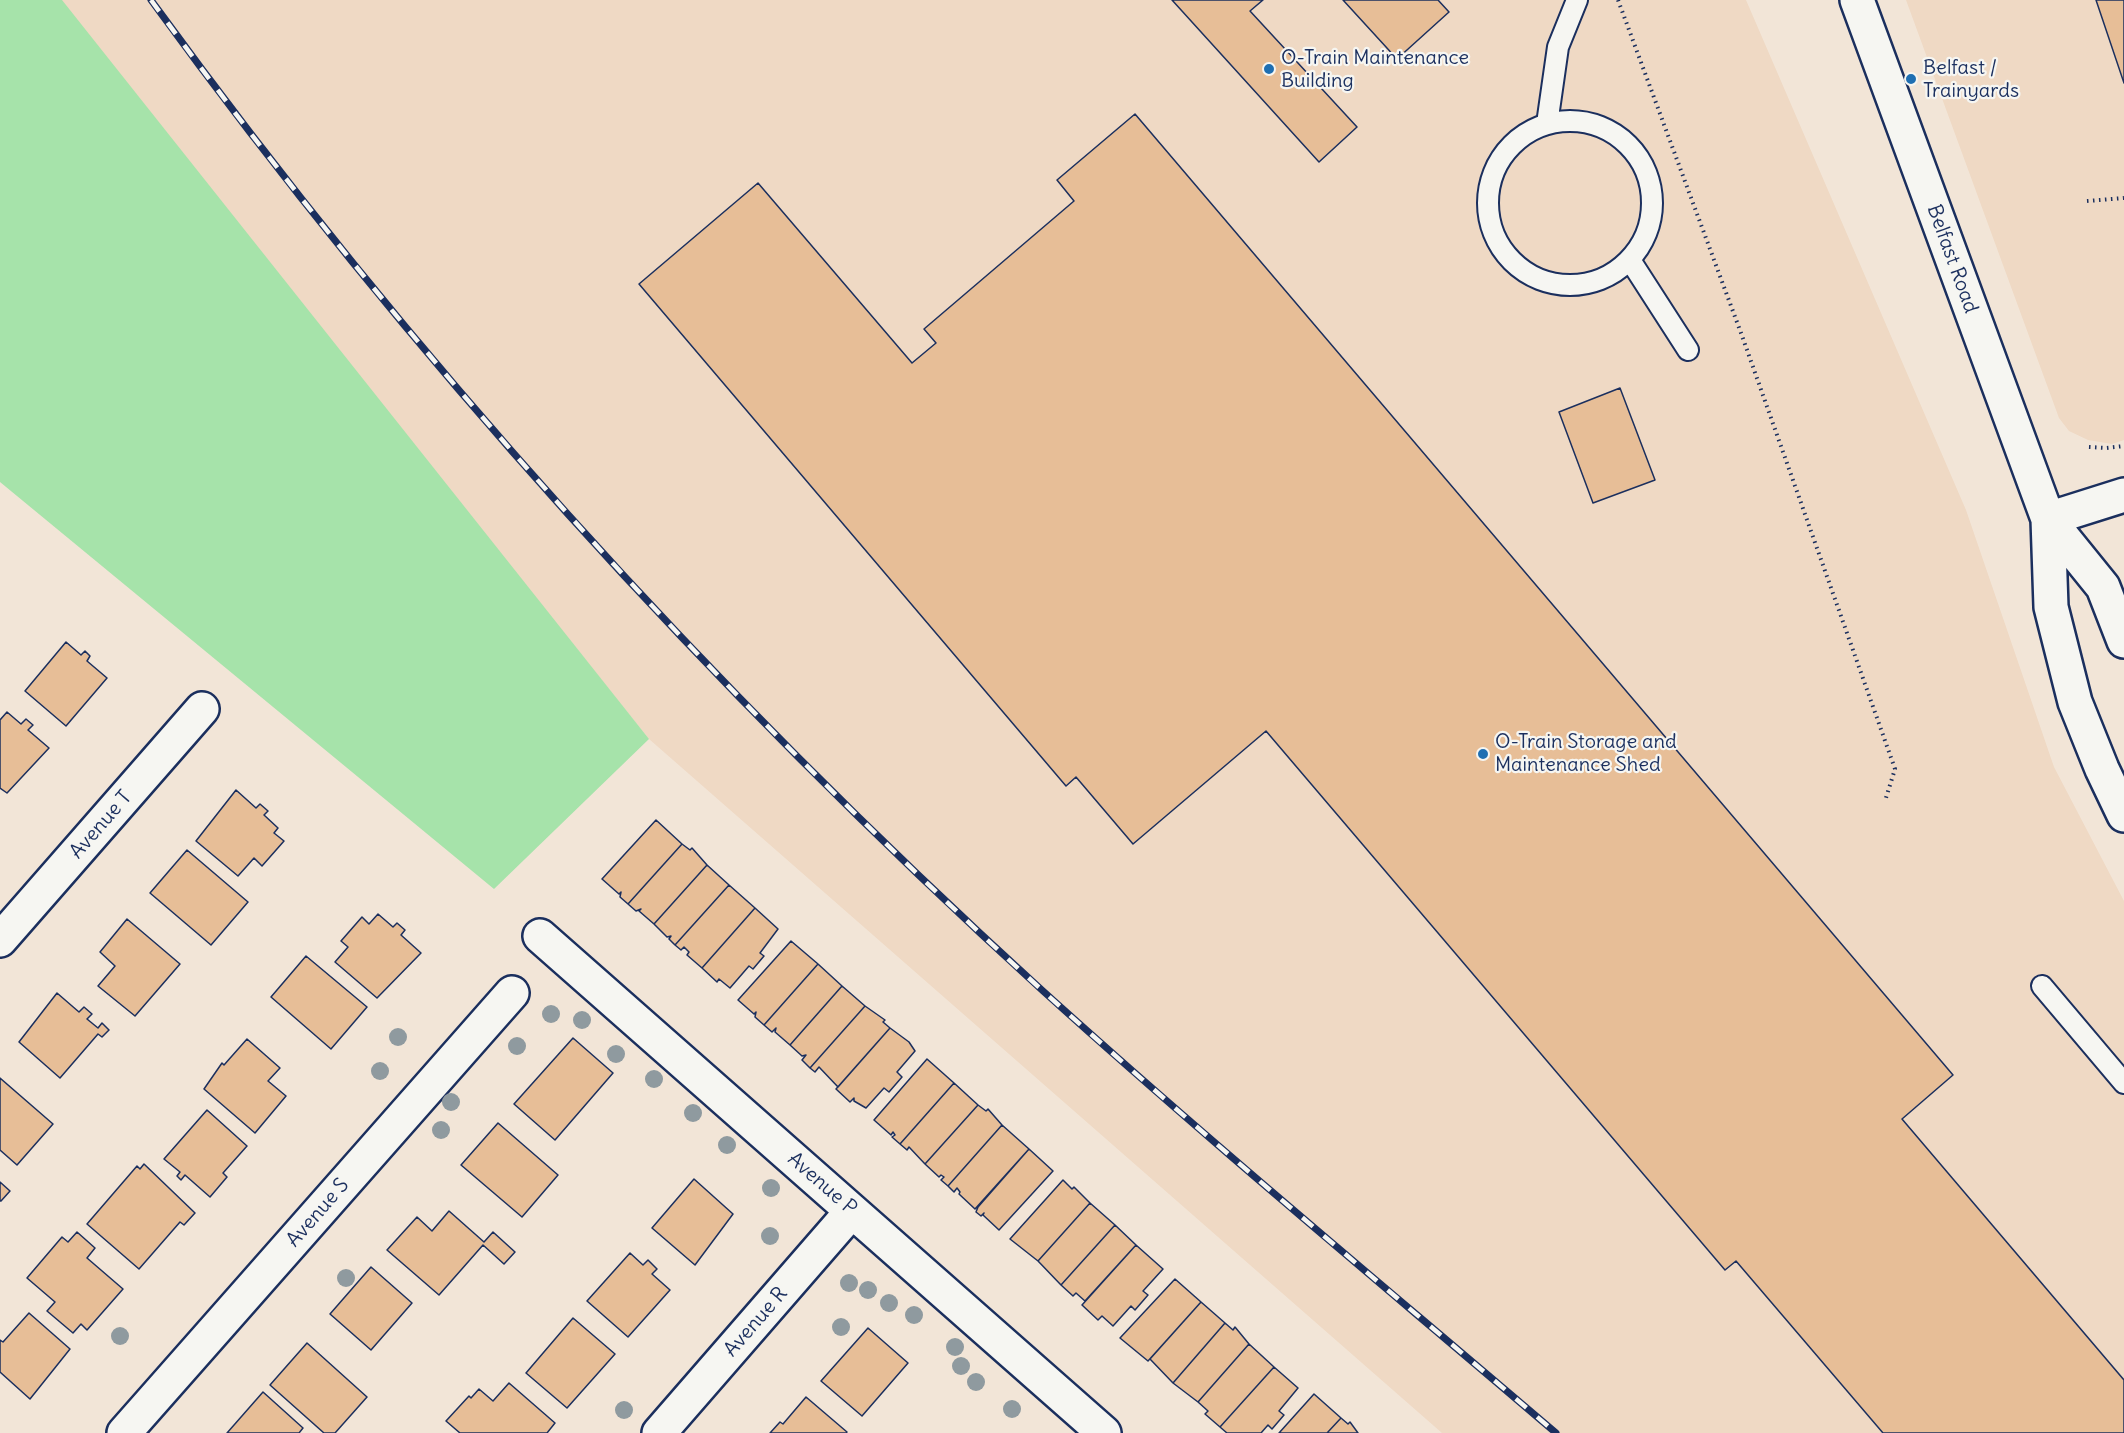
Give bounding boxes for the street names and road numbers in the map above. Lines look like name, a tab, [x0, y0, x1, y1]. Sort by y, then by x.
street label: Belfast Road	[1921, 202, 1983, 316]
street label: Avenue T	[65, 786, 137, 864]
street label: Avenue P	[782, 1147, 862, 1221]
street label: Avenue S	[282, 1174, 354, 1252]
street label: Avenue R	[719, 1282, 793, 1362]

